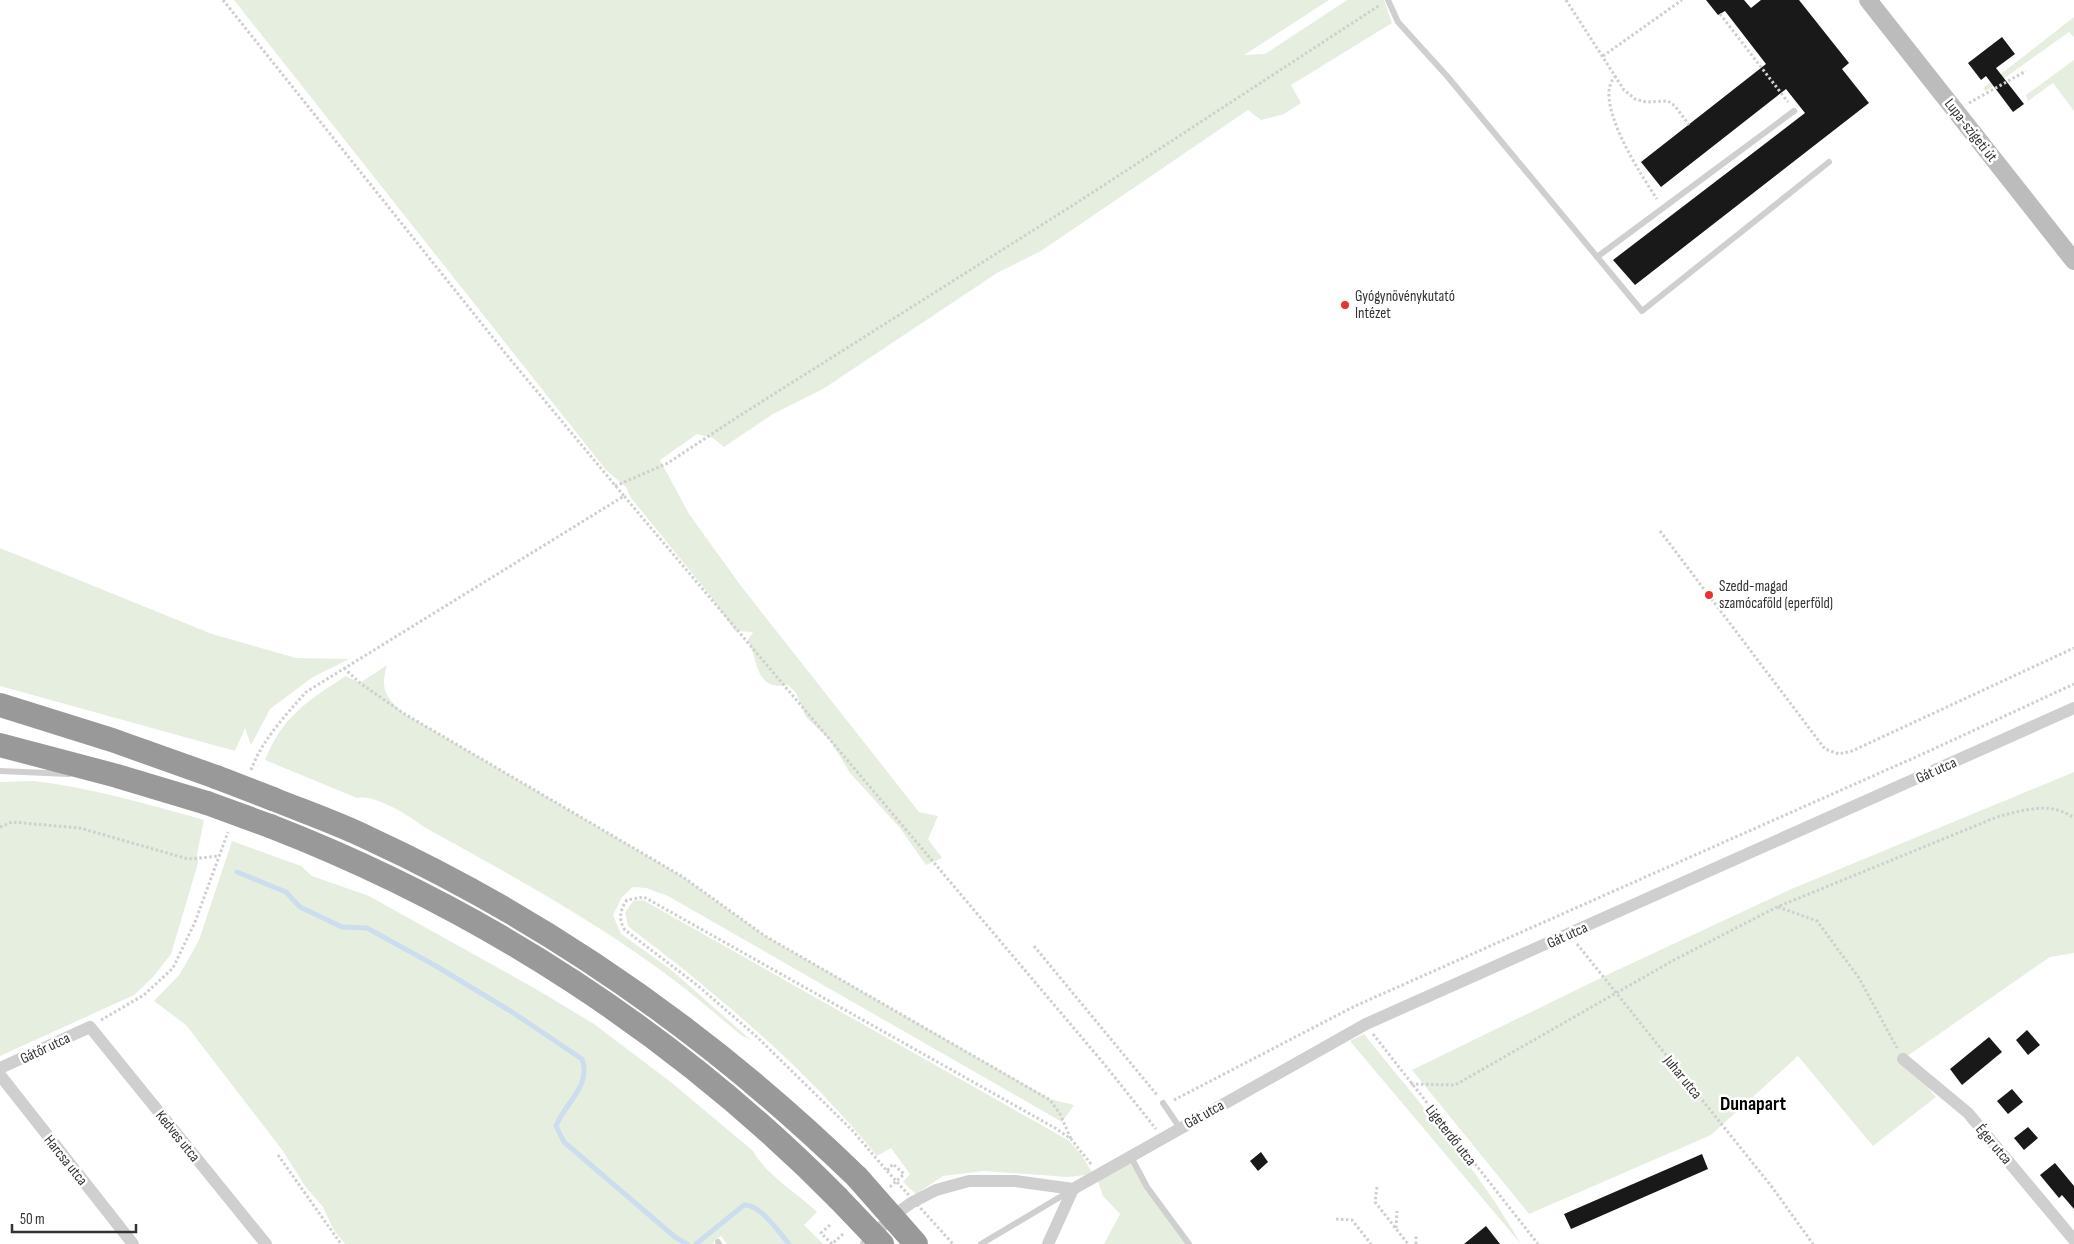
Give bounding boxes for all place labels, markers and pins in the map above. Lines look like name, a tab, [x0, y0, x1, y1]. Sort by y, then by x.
place label: Gyógynövénykutató Intézet	[1355, 287, 1455, 323]
marker: Gyógynövénykutató Intézet	[1339, 299, 1351, 311]
place label: Szedd-magad szamócaföld (eperföld)	[1719, 577, 1833, 613]
marker: Szedd-magad szamócaföld (eperföld)	[1703, 589, 1715, 601]

